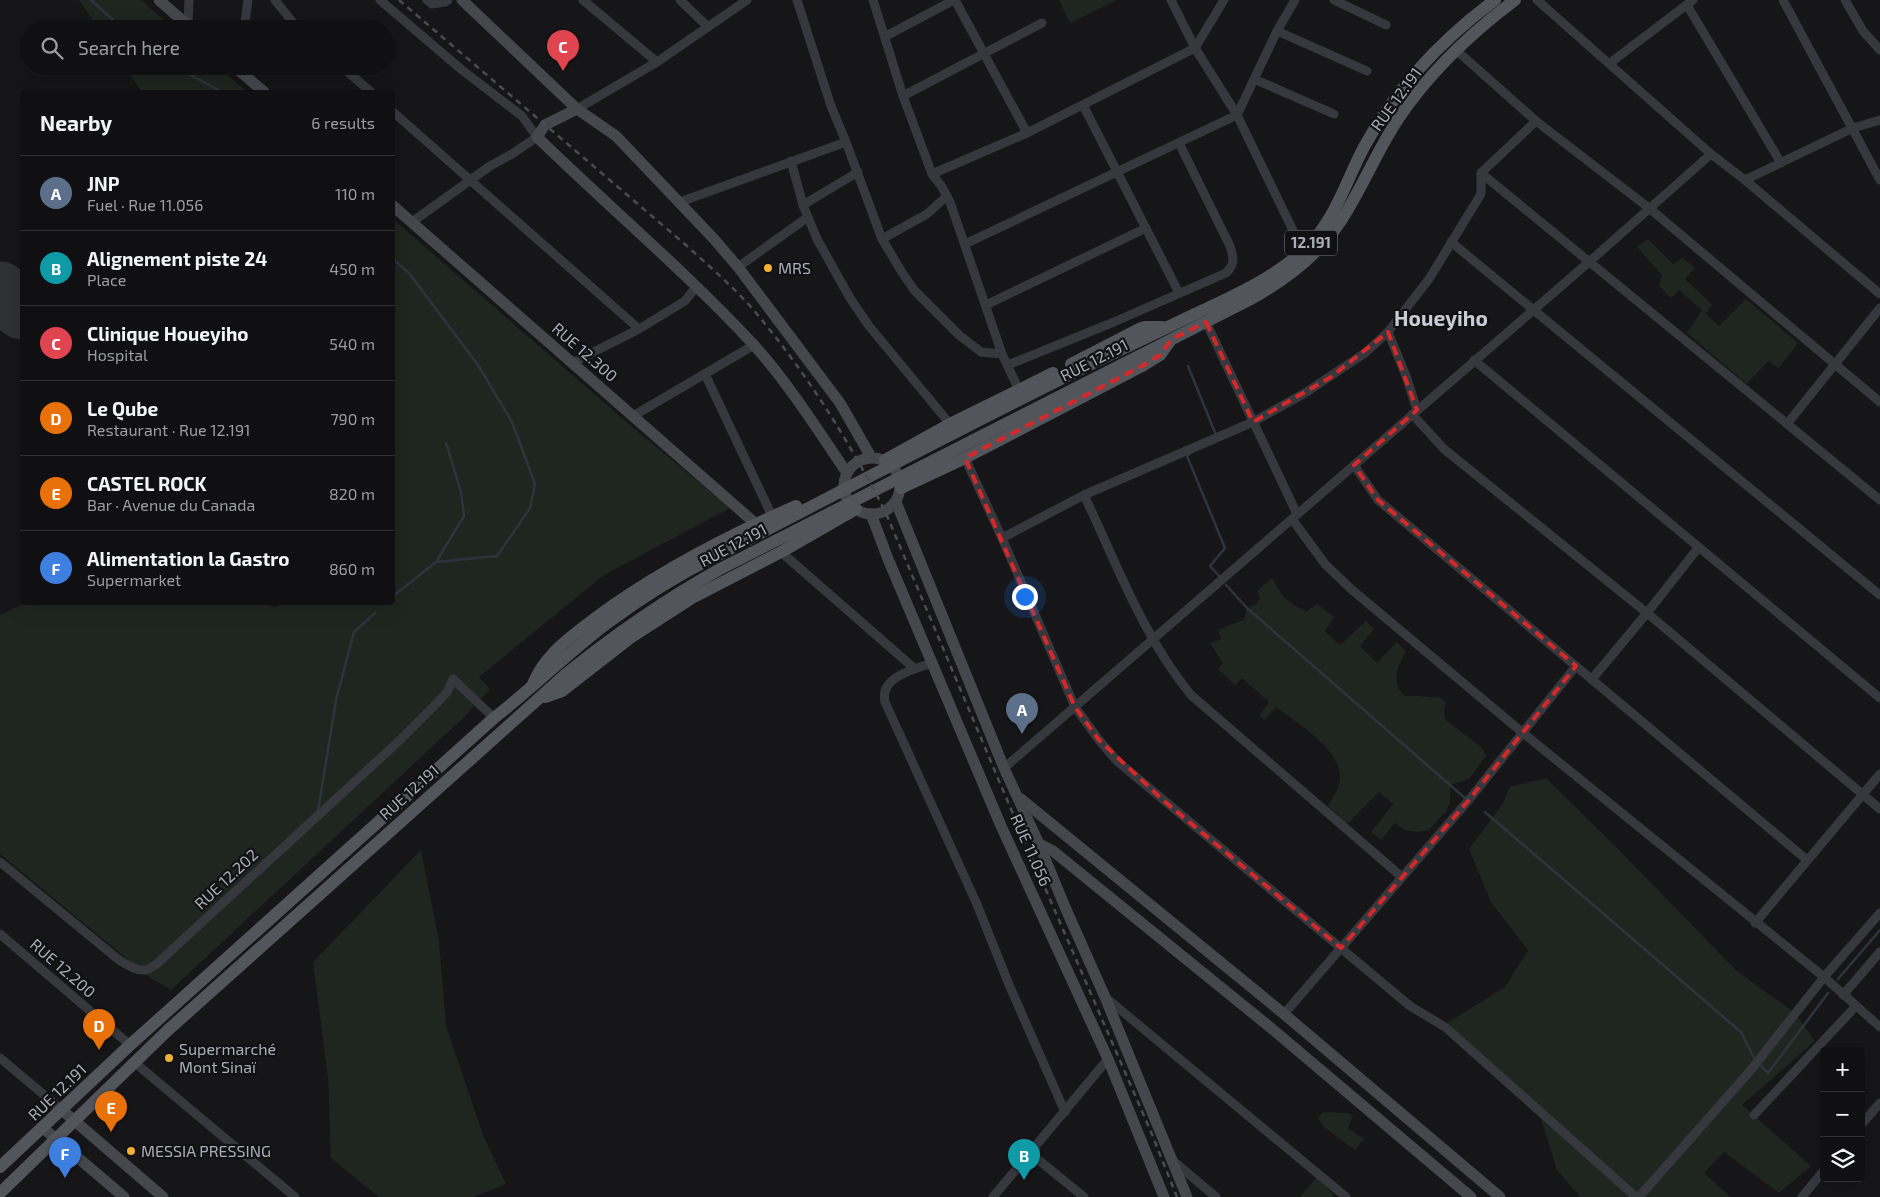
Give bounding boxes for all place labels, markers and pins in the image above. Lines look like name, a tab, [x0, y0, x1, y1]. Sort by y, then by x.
pin: C	[547, 30, 579, 71]
place label: MRS	[778, 258, 811, 277]
marker: MRS	[762, 262, 774, 274]
pin: A	[1006, 693, 1038, 734]
pin: D	[83, 1009, 115, 1050]
place label: Supermarché Mont Sinaï	[179, 1039, 276, 1076]
marker: Supermarché Mont Sinaï	[163, 1052, 175, 1064]
pin: E	[95, 1091, 127, 1132]
pin: F	[49, 1137, 81, 1178]
pin: B	[1008, 1139, 1040, 1180]
place label: MESSIA PRESSING	[141, 1141, 271, 1160]
marker: MESSIA PRESSING	[125, 1145, 137, 1157]

